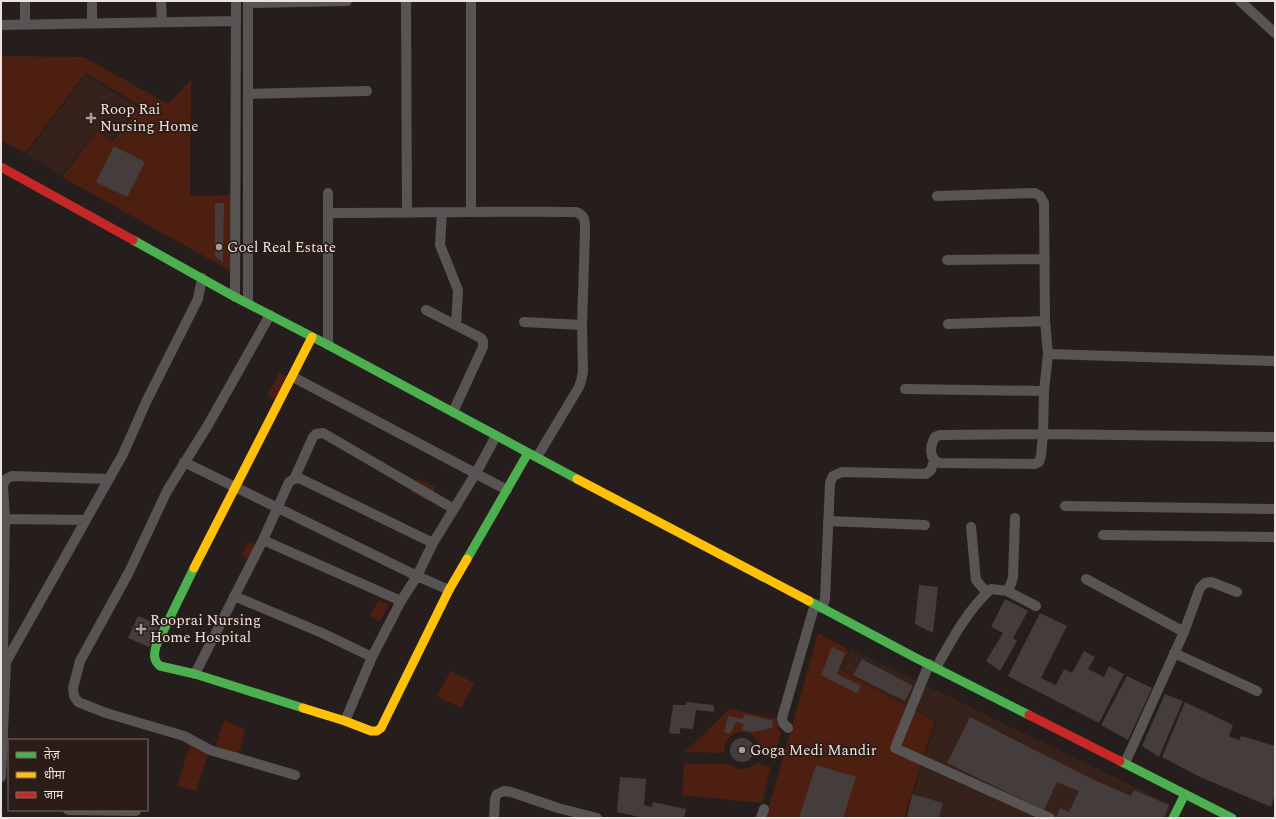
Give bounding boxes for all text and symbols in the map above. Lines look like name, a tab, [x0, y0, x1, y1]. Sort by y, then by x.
place label: Roop Rai Nursing Home	[100, 98, 199, 138]
marker: Roop Rai Nursing Home	[85, 112, 97, 124]
place label: Goel Real Estate	[227, 236, 336, 259]
marker: Goel Real Estate	[214, 242, 224, 252]
place label: Rooprai Nursing Home Hospital	[150, 609, 261, 649]
marker: Rooprai Nursing Home Hospital	[135, 623, 147, 635]
legend	[8, 739, 148, 811]
place label: Goga Medi Mandir	[750, 739, 877, 762]
marker: Goga Medi Mandir	[737, 745, 747, 755]
text: तेज़	[44, 746, 61, 765]
text: धीमा	[44, 766, 66, 785]
text: जाम	[44, 786, 64, 805]

